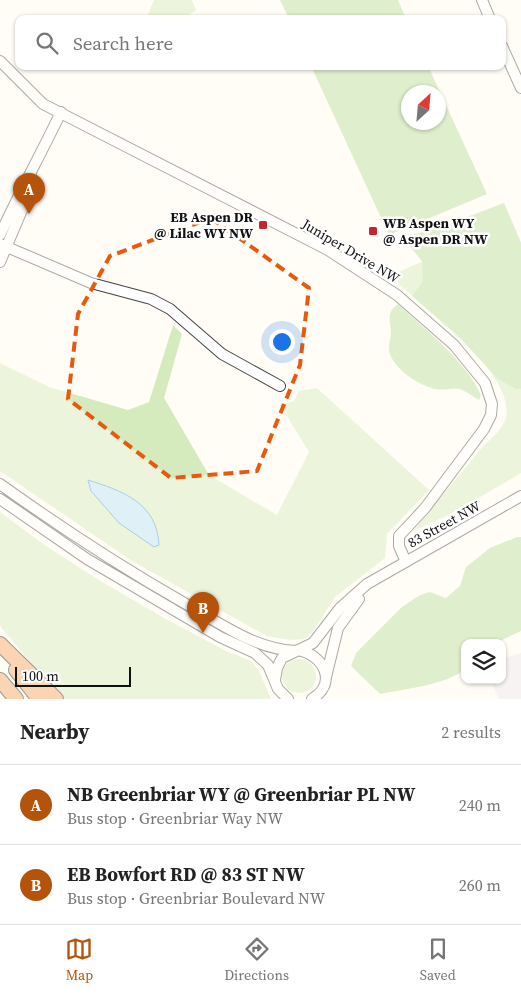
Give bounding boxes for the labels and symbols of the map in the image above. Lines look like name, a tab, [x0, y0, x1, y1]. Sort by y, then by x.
north arrow	[401, 85, 446, 130]
pin: A	[13, 173, 45, 214]
place label: EB Aspen DR @ Lilac WY NW	[154, 207, 253, 243]
street label: Juniper Drive NW	[298, 213, 404, 288]
place label: WB Aspen WY @ Aspen DR NW	[383, 213, 488, 249]
marker: EB Aspen DR @ Lilac WY NW	[257, 219, 269, 231]
marker: WB Aspen WY @ Aspen DR NW	[367, 225, 379, 237]
your location	[269, 329, 295, 355]
street label: 83 Street NW	[404, 495, 484, 552]
pin: B	[187, 592, 219, 633]
scale bar	[15, 664, 131, 687]

